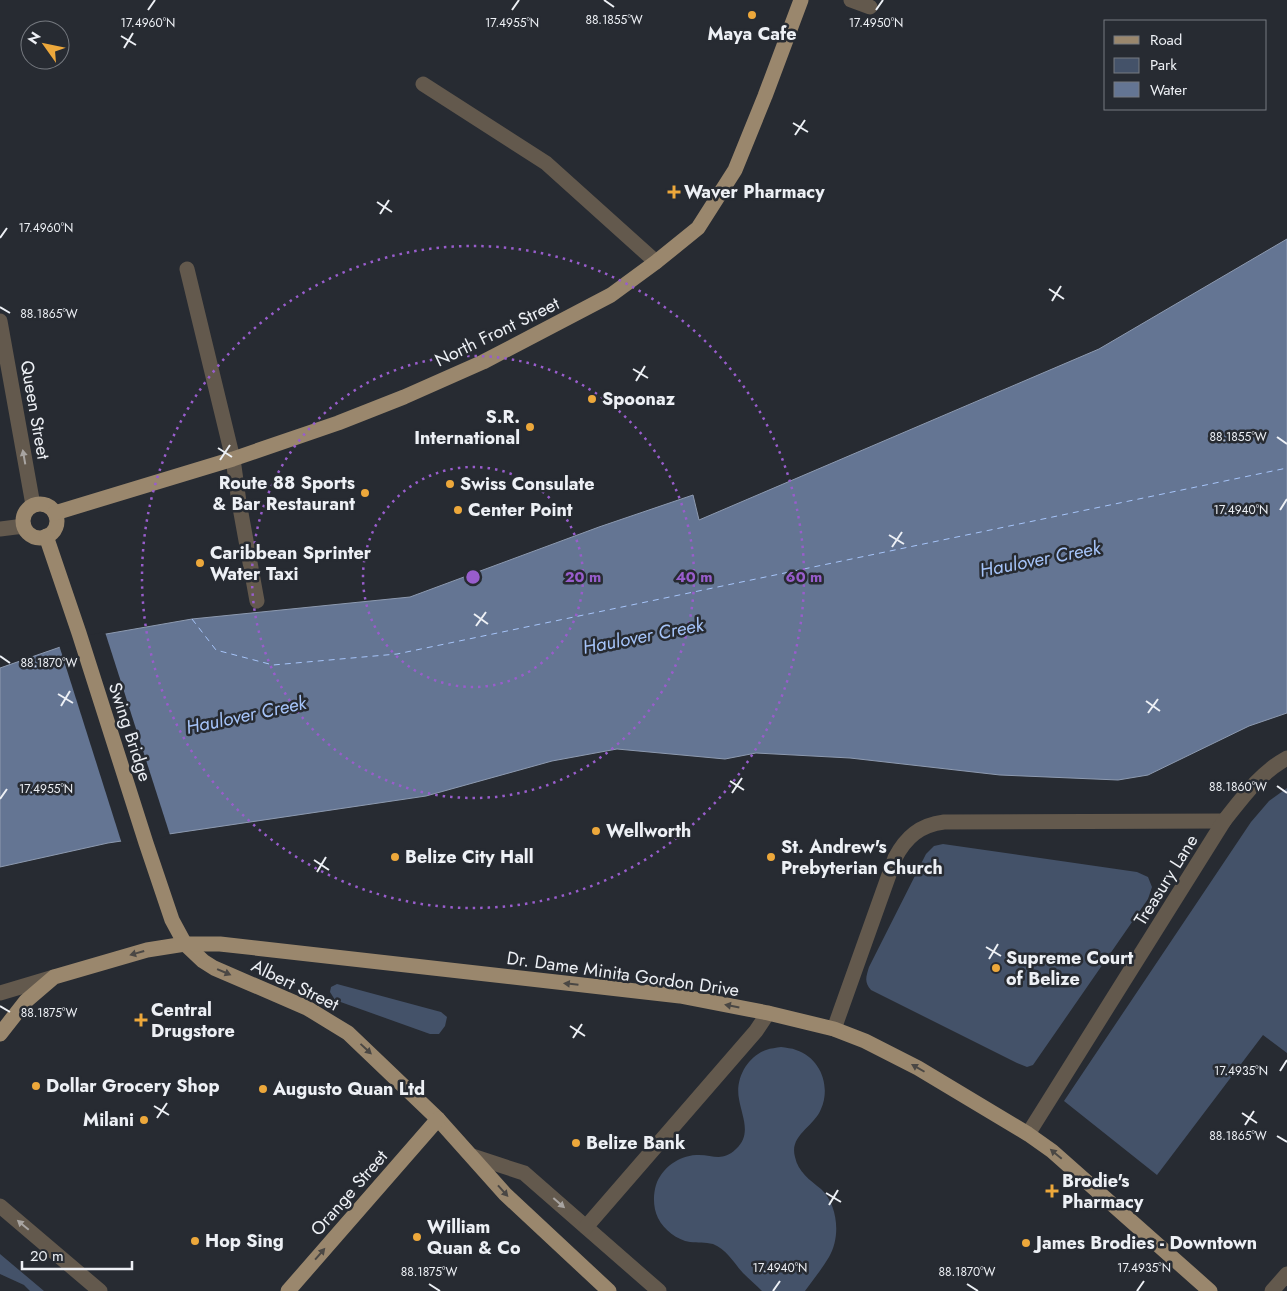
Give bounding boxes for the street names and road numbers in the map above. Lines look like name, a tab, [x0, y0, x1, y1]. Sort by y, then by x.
street label: North Front Street	[430, 290, 564, 373]
street label: Queen Street	[14, 358, 57, 462]
street label: Swing Bridge	[102, 679, 158, 785]
street label: Treasury Lane	[1128, 829, 1204, 931]
street label: Dr. Dame Minita Gordon Drive	[505, 945, 741, 1003]
street label: Albert Street	[247, 953, 344, 1018]
street label: Orange Street	[304, 1144, 394, 1242]

